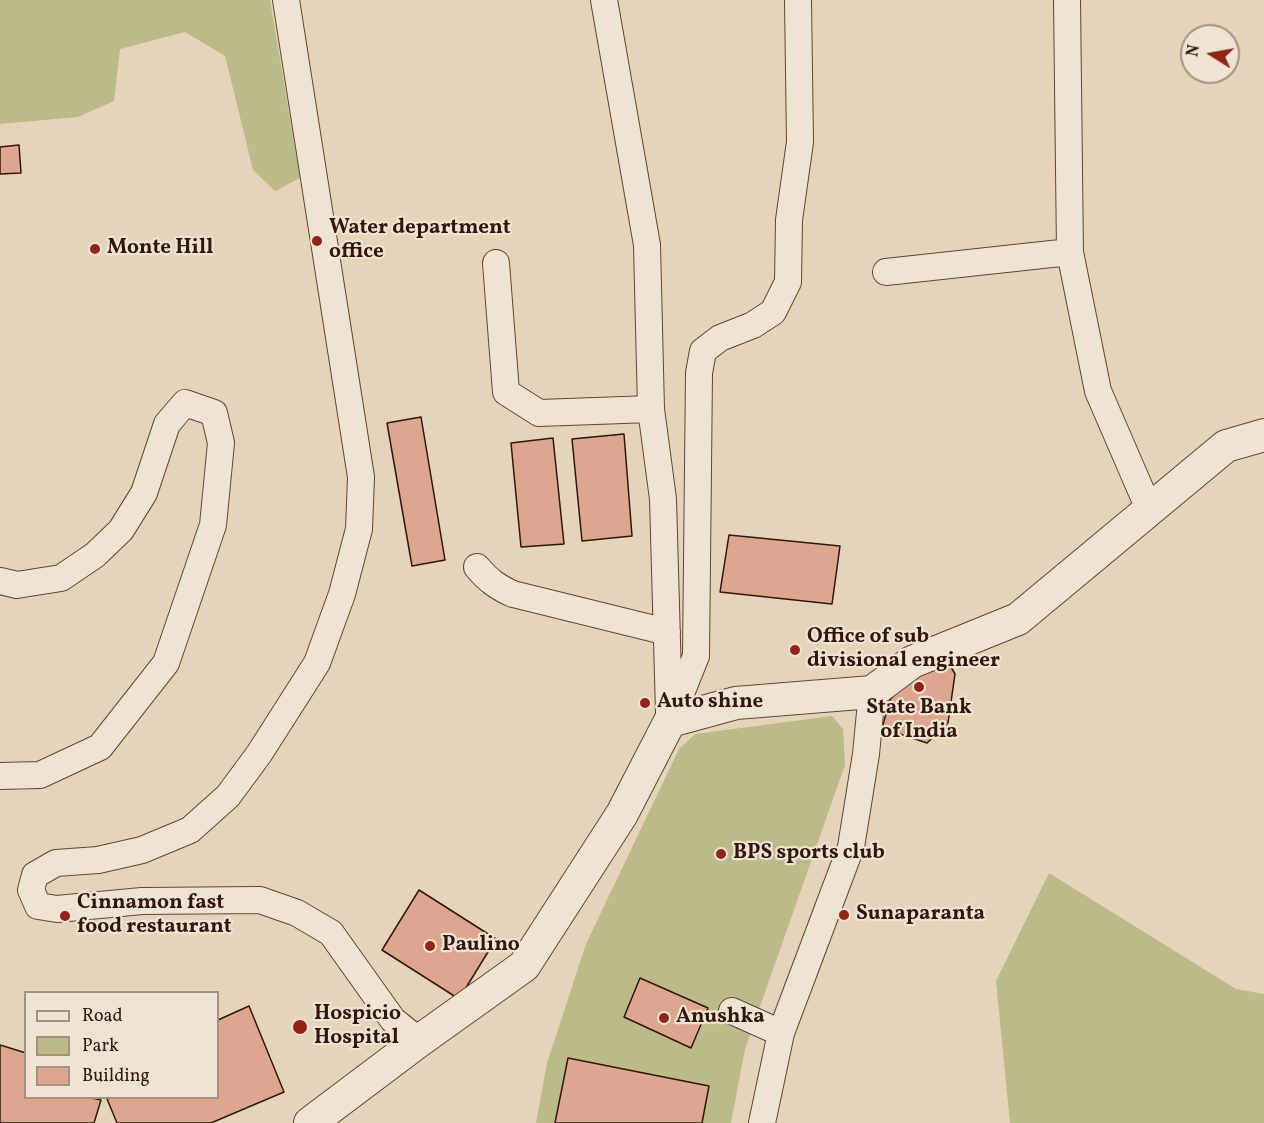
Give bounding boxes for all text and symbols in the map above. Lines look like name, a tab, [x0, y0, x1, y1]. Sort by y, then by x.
north arrow	[1180, 24, 1240, 84]
text: N	[1182, 43, 1206, 59]
place label: Water department office	[329, 216, 511, 266]
marker: Water department office	[310, 234, 324, 248]
place label: Monte Hill	[107, 236, 213, 262]
marker: Monte Hill	[88, 242, 102, 256]
place label: Office of sub divisional engineer	[807, 625, 1000, 675]
marker: Office of sub divisional engineer	[788, 643, 802, 657]
marker: State Bank of India	[912, 680, 926, 694]
place label: Auto shine	[657, 690, 763, 716]
marker: Auto shine	[638, 696, 652, 710]
place label: State Bank of India	[866, 696, 972, 746]
place label: BPS sports club	[733, 841, 885, 867]
marker: BPS sports club	[714, 847, 728, 861]
place label: Cinnamon fast food restaurant	[77, 891, 232, 941]
place label: Sunaparanta	[856, 902, 985, 928]
marker: Sunaparanta	[837, 908, 851, 922]
marker: Cinnamon fast food restaurant	[58, 909, 72, 923]
place label: Paulino	[442, 933, 520, 959]
marker: Paulino	[423, 939, 437, 953]
legend	[24, 991, 219, 1099]
place label: Hospicio Hospital	[314, 1002, 401, 1052]
text: Road	[82, 1004, 123, 1029]
place label: Anushka	[676, 1005, 765, 1031]
marker: Anushka	[657, 1011, 671, 1025]
marker: Hospicio Hospital	[291, 1018, 309, 1036]
text: Park	[82, 1034, 119, 1059]
text: Building	[82, 1064, 150, 1089]

